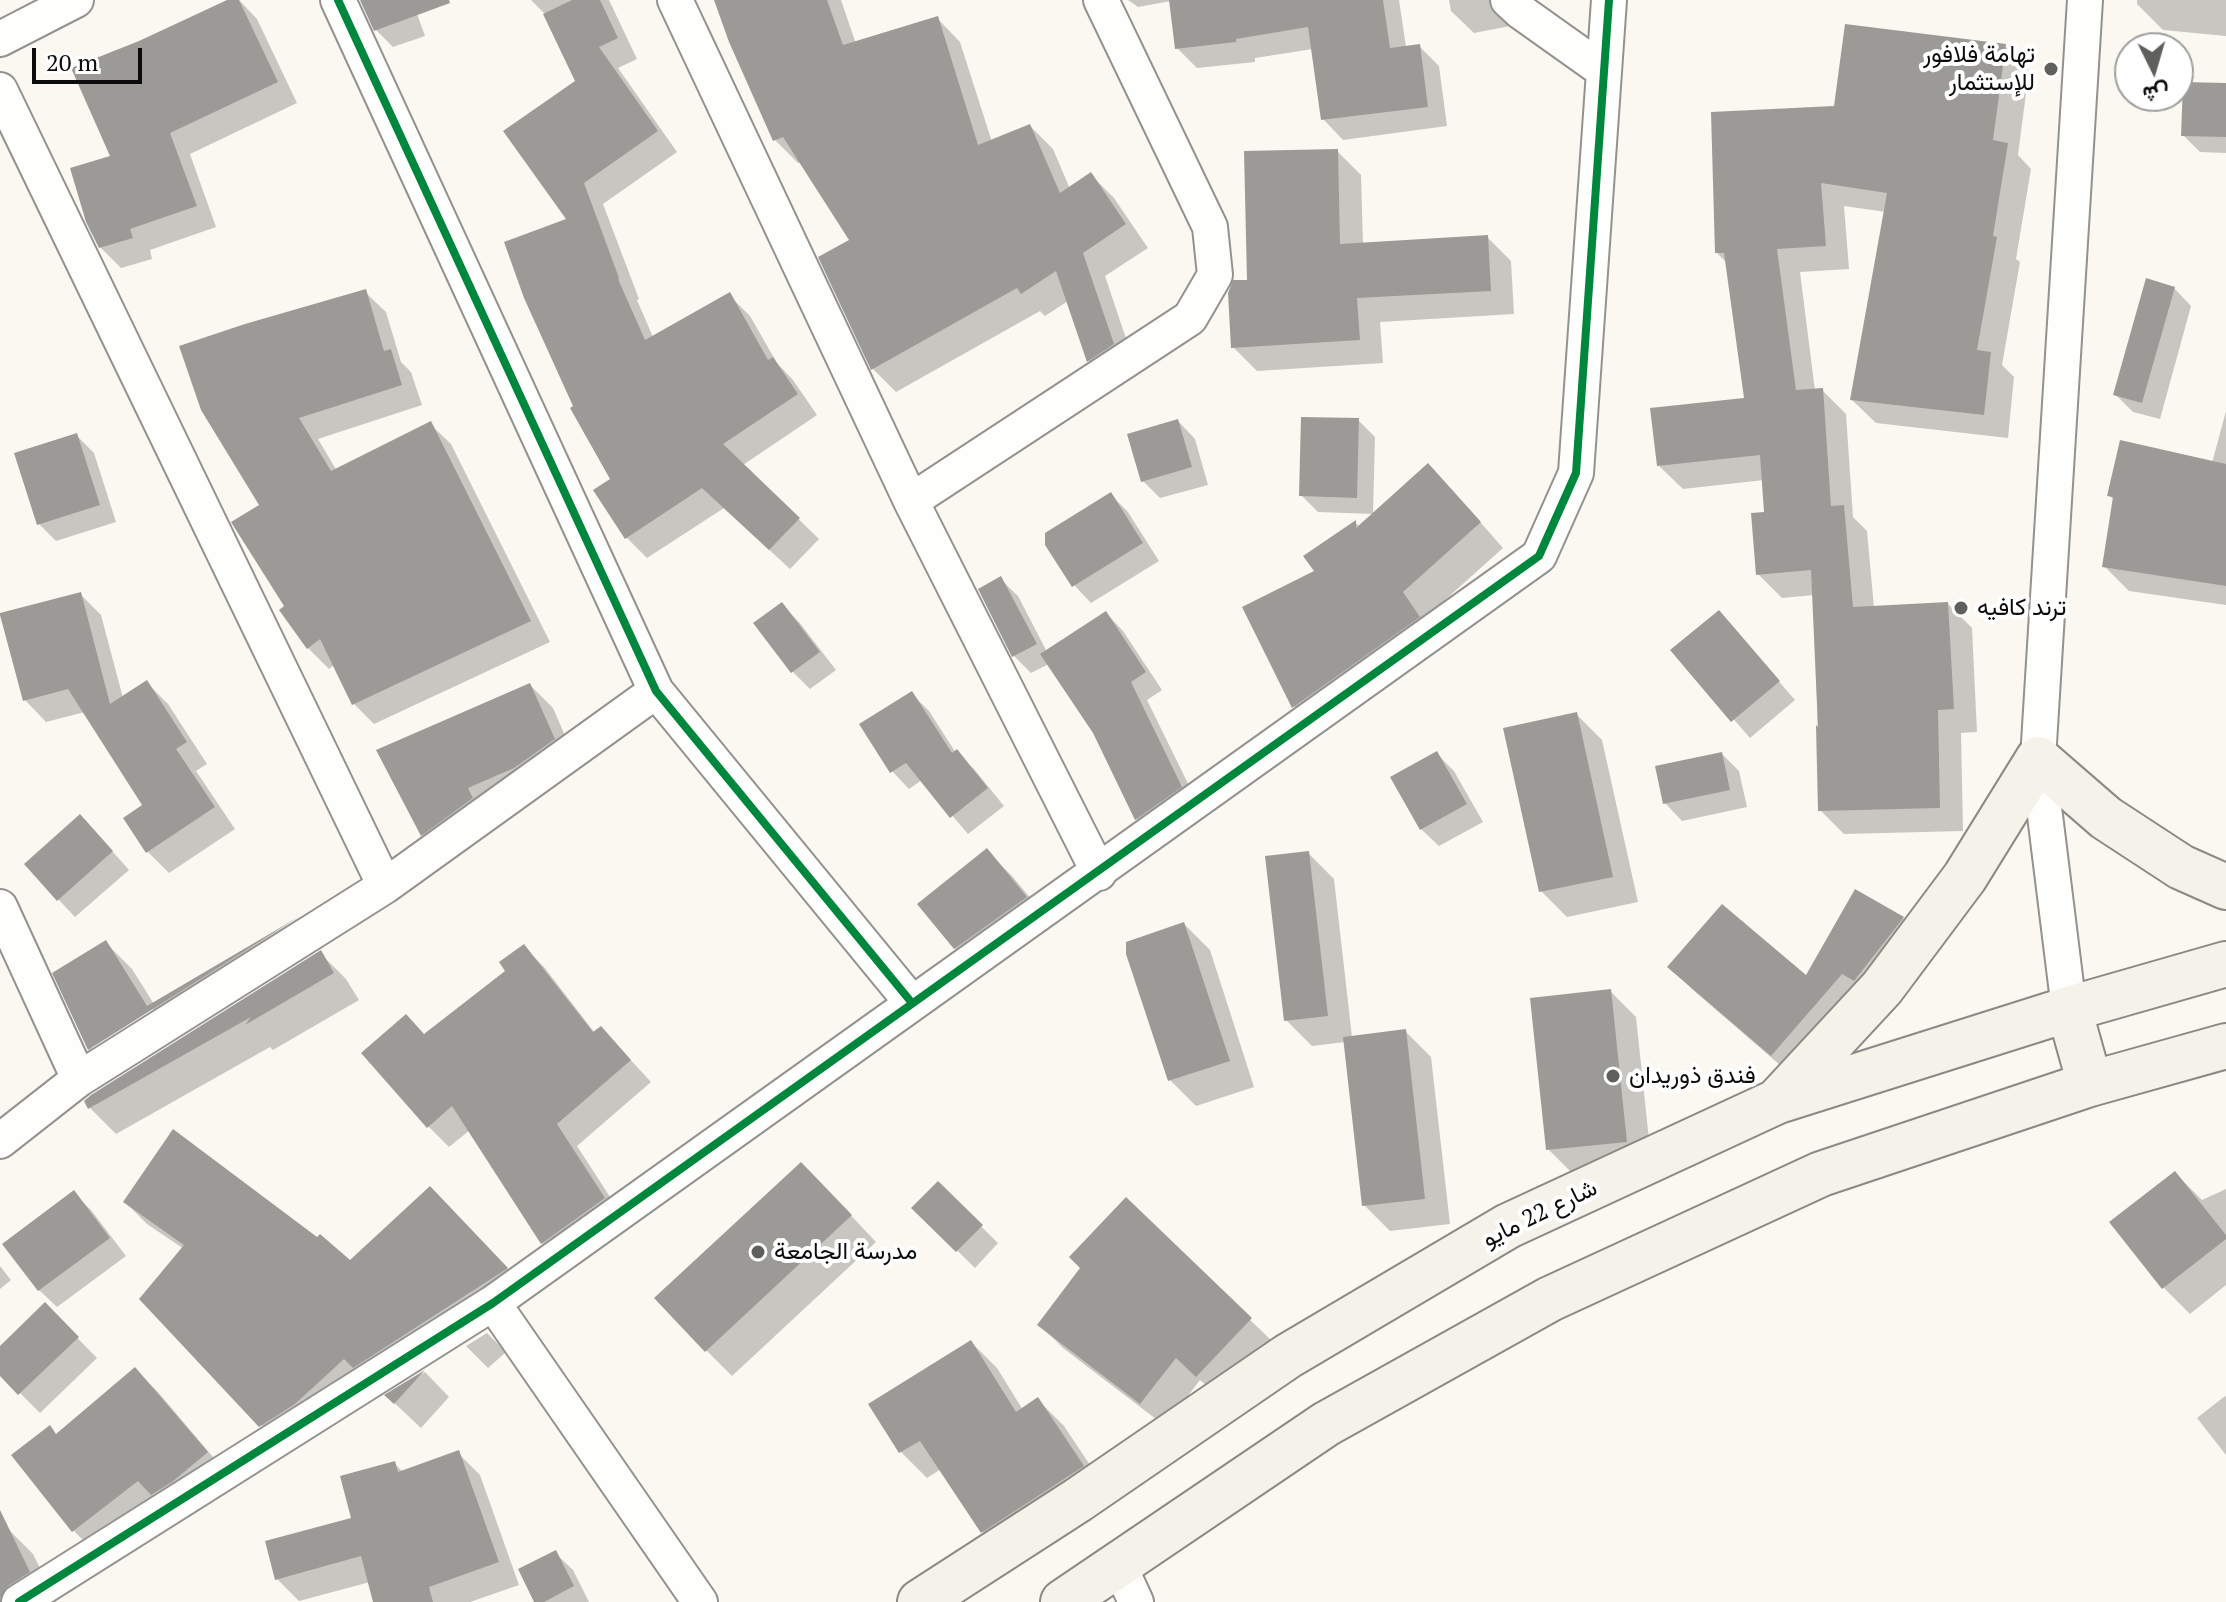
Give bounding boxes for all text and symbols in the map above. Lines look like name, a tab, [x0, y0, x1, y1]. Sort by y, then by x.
scale bar	[36, 32, 146, 82]
north arrow	[2114, 32, 2194, 112]
place label: تهامة فلافور للإستثمار	[1923, 41, 2035, 97]
text: 20 m	[46, 46, 98, 78]
marker: تهامة فلافور للإستثمار	[2042, 60, 2060, 78]
text: ش	[2142, 79, 2170, 110]
place label: ترند كافيه	[1977, 594, 2066, 622]
marker: ترند كافيه	[1952, 599, 1970, 617]
place label: فندق ذوريدان	[1629, 1062, 1756, 1090]
marker: فندق ذوريدان	[1604, 1067, 1622, 1085]
street label: شارع 22 مايو	[1478, 1174, 1602, 1254]
place label: مدرسة الجامعة	[774, 1238, 917, 1266]
marker: مدرسة الجامعة	[749, 1243, 767, 1261]

